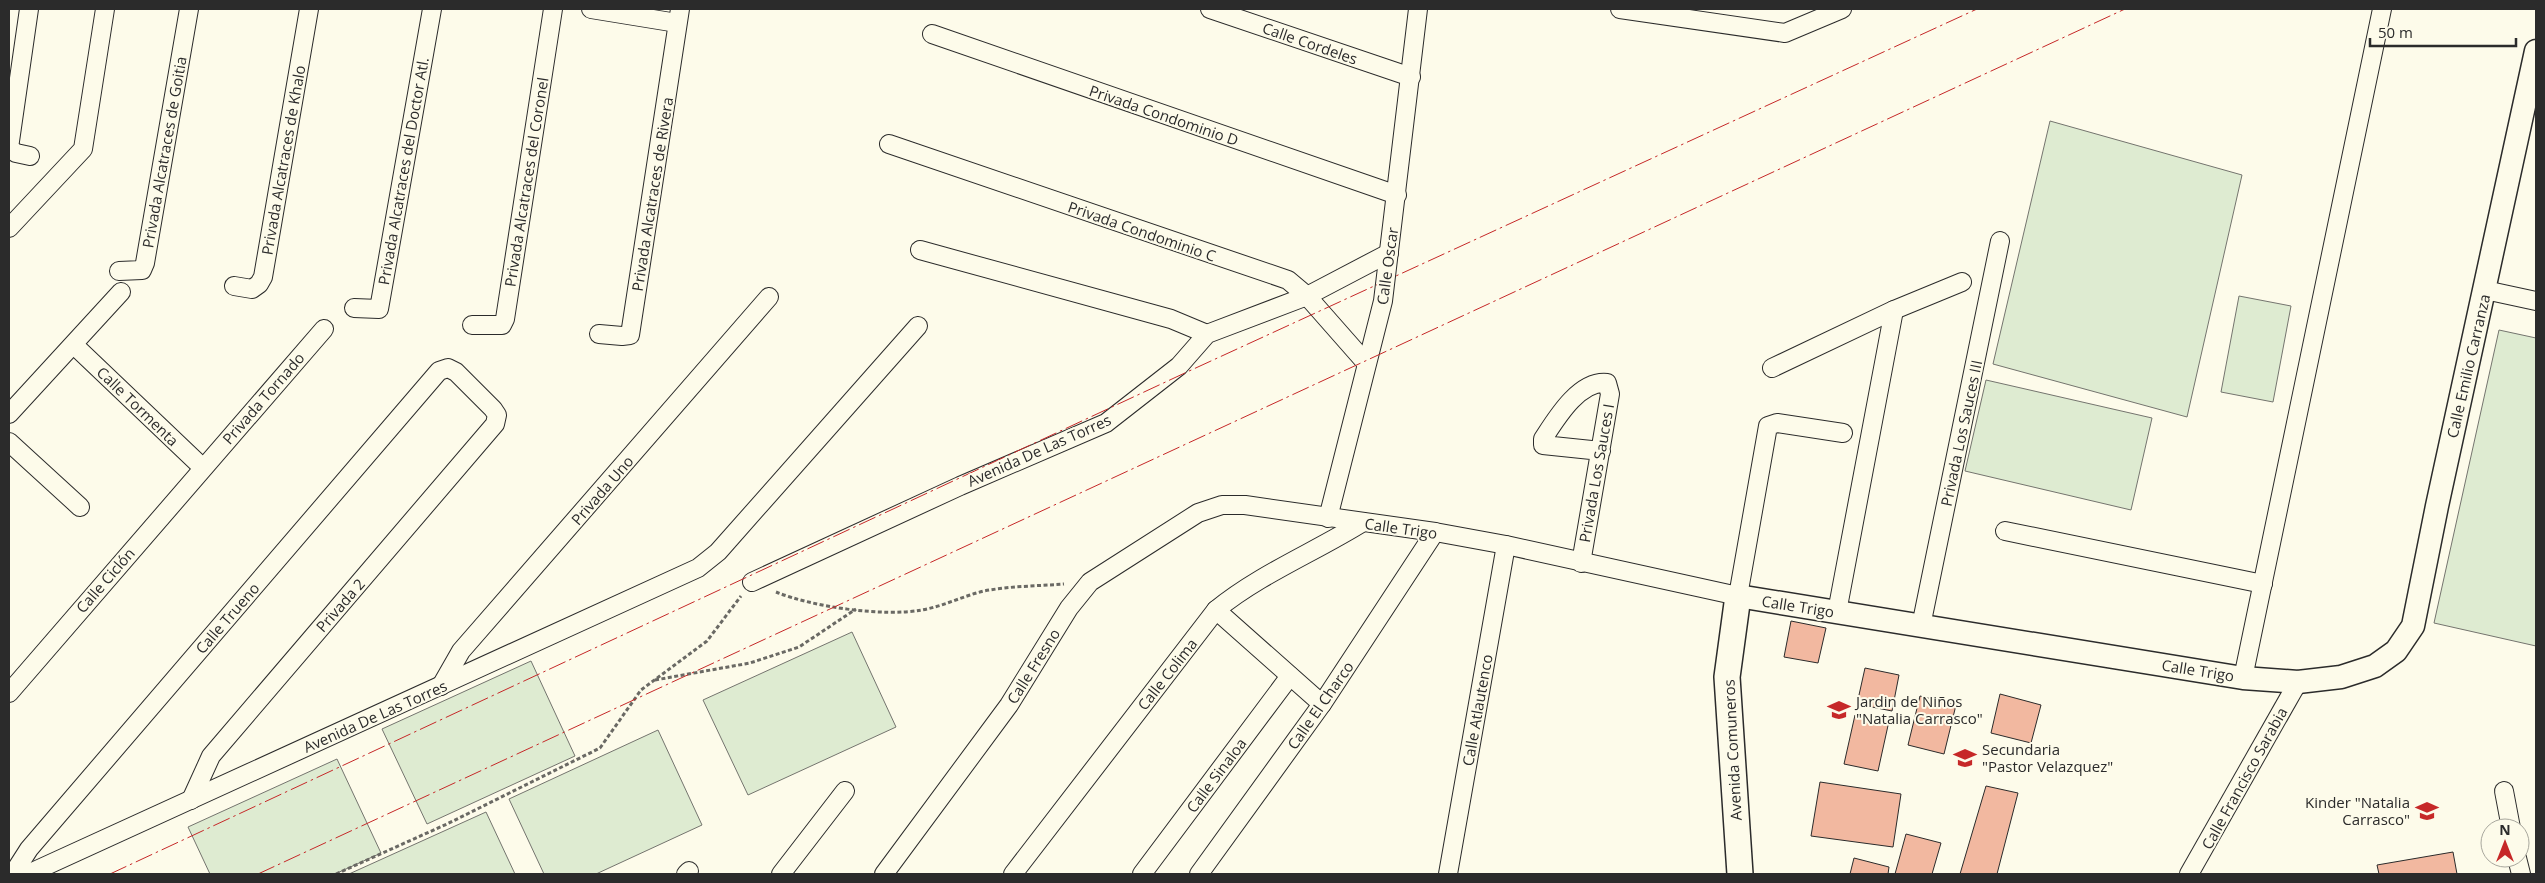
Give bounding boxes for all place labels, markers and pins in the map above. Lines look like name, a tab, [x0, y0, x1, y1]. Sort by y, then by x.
place label: Jardin de Niños "Natalia Carrasco"	[1854, 691, 1983, 728]
school or university icon: Jardin de Niños "Natalia Carrasco"	[1826, 697, 1852, 723]
place label: Secundaria "Pastor Velazquez"	[1982, 739, 2113, 776]
school or university icon: Secundaria "Pastor Velazquez"	[1952, 745, 1978, 771]
place label: Kinder "Natalia Carrasco"	[2305, 792, 2410, 829]
school or university icon: Kinder "Natalia Carrasco"	[2414, 798, 2440, 824]

